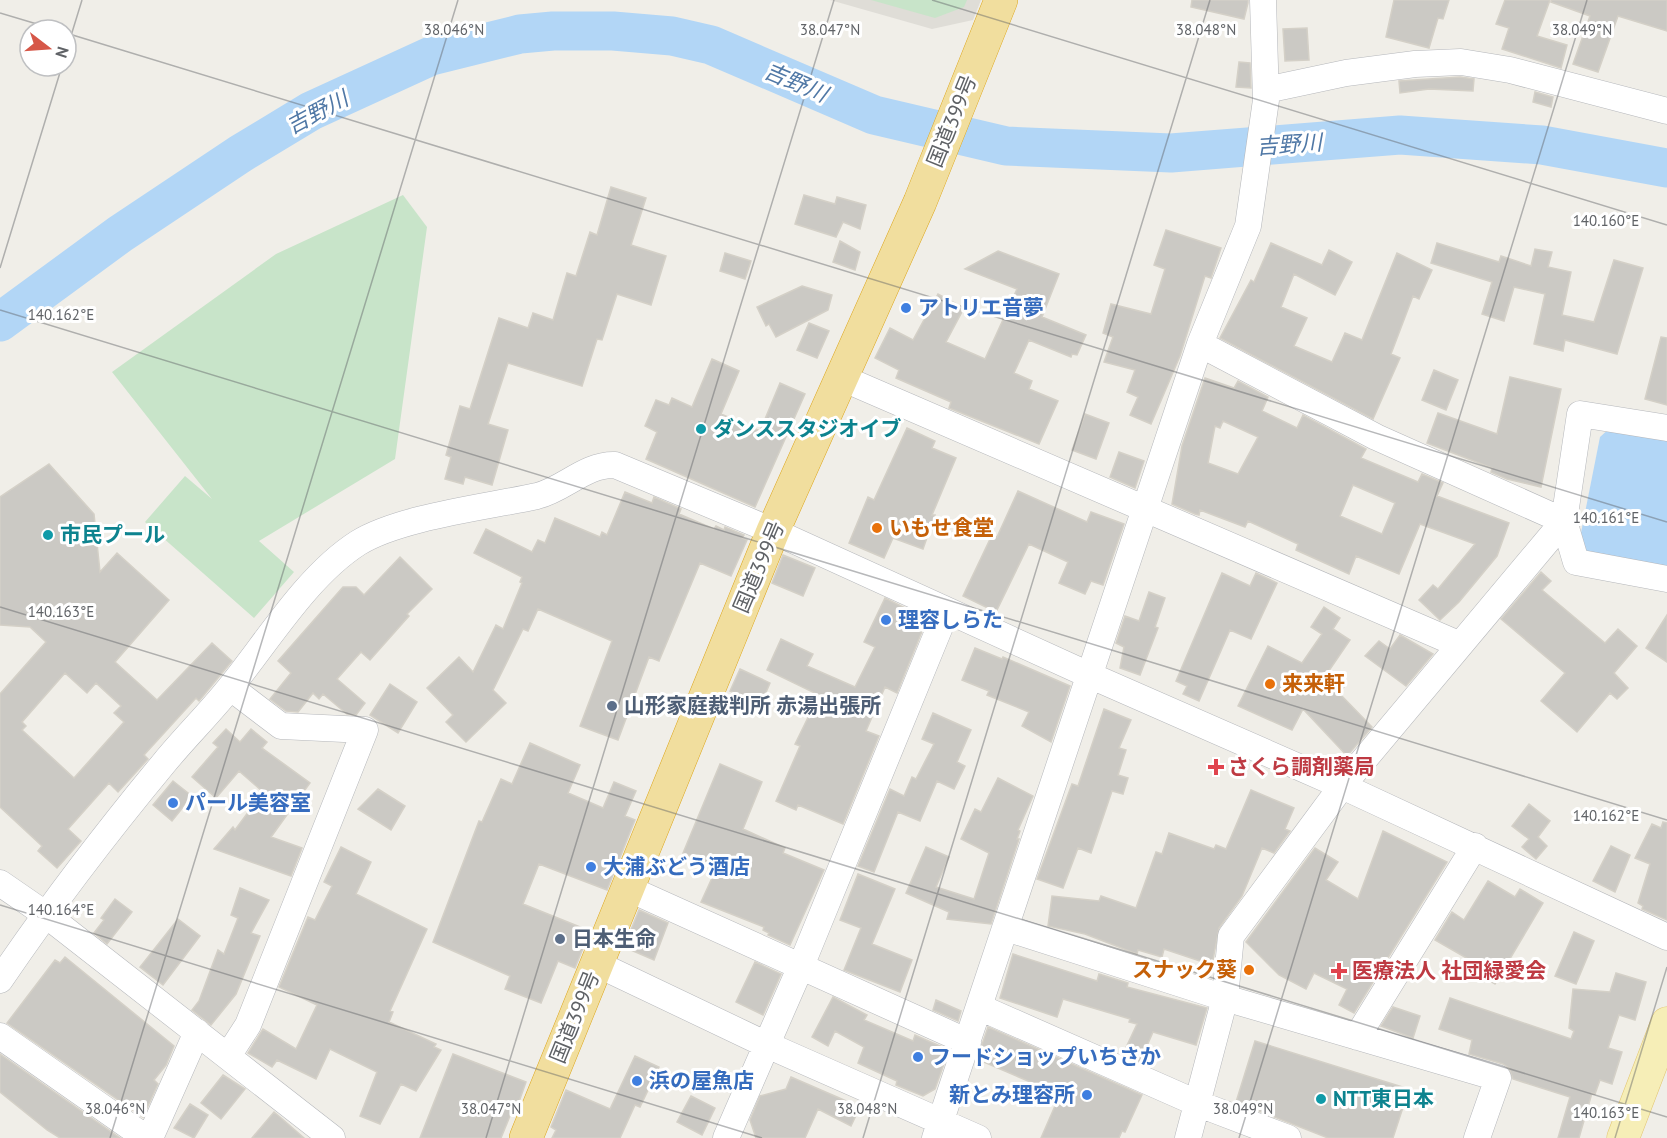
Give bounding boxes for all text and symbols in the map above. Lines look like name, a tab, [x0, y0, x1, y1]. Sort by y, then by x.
north arrow	[18, 18, 78, 78]
text: 38.046°N	[424, 20, 484, 39]
text: 38.047°N	[800, 20, 860, 39]
text: 38.048°N	[1176, 20, 1236, 39]
text: 38.049°N	[1552, 20, 1612, 39]
text: N	[51, 44, 73, 60]
water label: 吉野川	[760, 56, 834, 109]
street label: 国道399号	[921, 71, 982, 171]
water label: 吉野川	[281, 83, 354, 140]
water label: 吉野川	[1255, 128, 1325, 160]
text: 140.160°E	[1573, 211, 1639, 230]
place label: アトリエ音夢	[918, 294, 1044, 321]
marker: アトリエ音夢	[899, 301, 913, 315]
text: 140.162°E	[28, 305, 94, 324]
place label: ダンススタジオイブ	[713, 415, 902, 442]
marker: ダンススタジオイブ	[694, 422, 708, 436]
text: 140.161°E	[1573, 508, 1639, 527]
place label: いもせ食堂	[889, 514, 994, 541]
street label: 国道399号	[727, 517, 790, 617]
place label: 市民プール	[60, 521, 165, 548]
marker: いもせ食堂	[870, 521, 884, 535]
marker: 市民プール	[41, 528, 55, 542]
text: 140.163°E	[28, 602, 94, 621]
place label: 理容しらた	[898, 606, 1003, 633]
marker: 理容しらた	[879, 613, 893, 627]
place label: 来来軒	[1282, 670, 1345, 697]
marker: 来来軒	[1263, 677, 1277, 691]
place label: 山形家庭裁判所 赤湯出張所	[624, 692, 881, 719]
marker: 山形家庭裁判所 赤湯出張所	[605, 699, 619, 713]
place label: さくら調剤薬局	[1228, 753, 1375, 780]
marker: さくら調剤薬局	[1209, 760, 1223, 774]
place label: パール美容室	[185, 789, 311, 816]
marker: パール美容室	[166, 796, 180, 810]
text: 140.162°E	[1573, 806, 1639, 825]
place label: 大浦ぶどう酒店	[603, 853, 750, 880]
marker: 大浦ぶどう酒店	[584, 860, 598, 874]
text: 140.164°E	[28, 900, 94, 919]
place label: 日本生命	[572, 925, 656, 952]
marker: 日本生命	[553, 932, 567, 946]
place label: スナック葵	[1132, 956, 1237, 983]
place label: 医療法人 社団緑愛会	[1352, 957, 1546, 984]
marker: 医療法人 社団緑愛会	[1330, 962, 1348, 980]
marker: スナック葵	[1242, 963, 1256, 977]
street label: 国道399号	[544, 967, 605, 1067]
place label: フードショップいちさか	[930, 1043, 1161, 1070]
marker: フードショップいちさか	[911, 1050, 925, 1064]
place label: 浜の屋魚店	[649, 1067, 754, 1094]
marker: 浜の屋魚店	[630, 1074, 644, 1088]
place label: 新とみ理容所	[949, 1081, 1075, 1108]
place label: NTT東日本	[1333, 1085, 1434, 1112]
marker: 新とみ理容所	[1080, 1088, 1094, 1102]
marker: NTT東日本	[1314, 1092, 1328, 1106]
text: 38.046°N	[85, 1099, 145, 1118]
text: 38.047°N	[461, 1099, 521, 1118]
text: 38.048°N	[837, 1099, 897, 1118]
text: 38.049°N	[1213, 1099, 1273, 1118]
text: 140.163°E	[1573, 1103, 1639, 1122]

